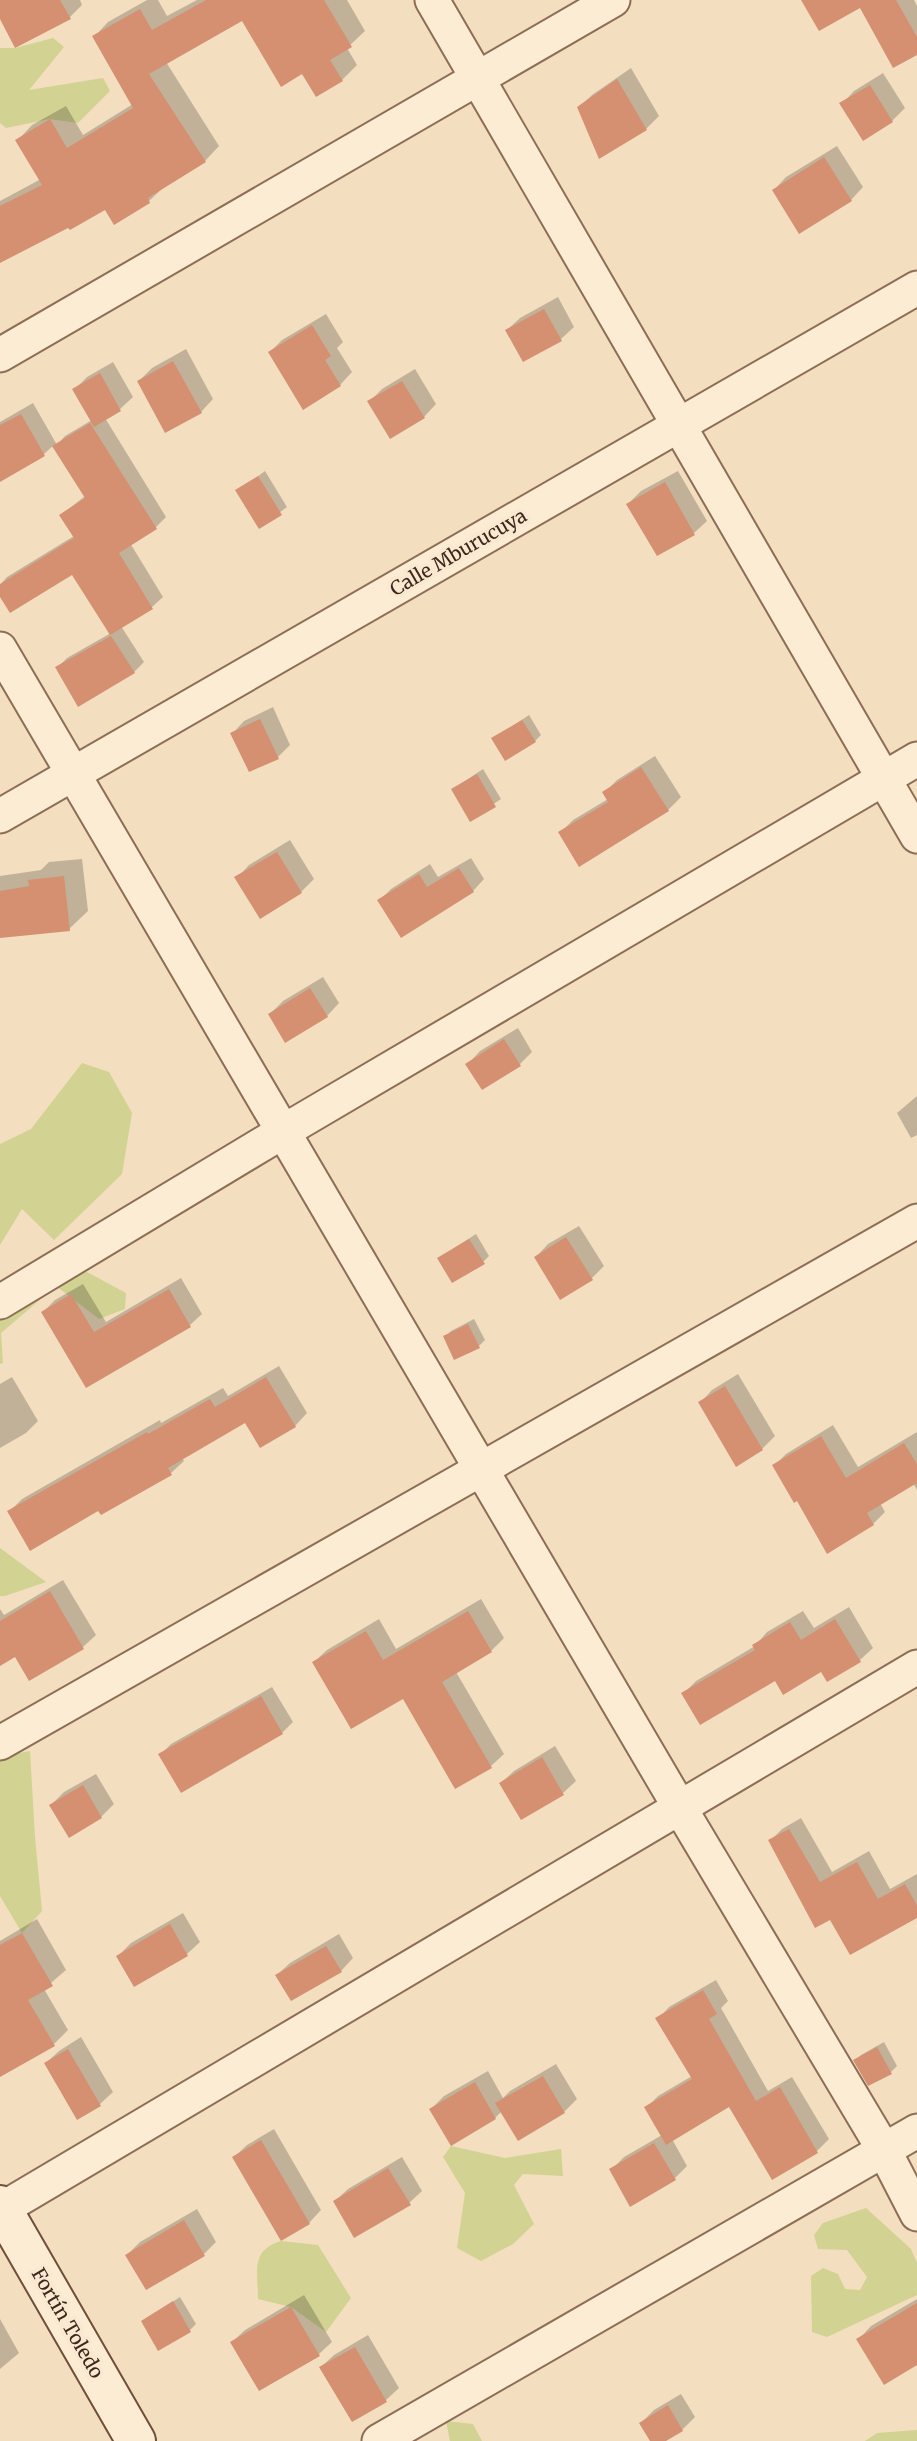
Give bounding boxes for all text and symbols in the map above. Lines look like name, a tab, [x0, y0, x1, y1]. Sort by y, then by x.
street label: Calle Mburucuya	[385, 503, 531, 601]
street label: Fortín Toledo	[27, 2264, 109, 2382]

